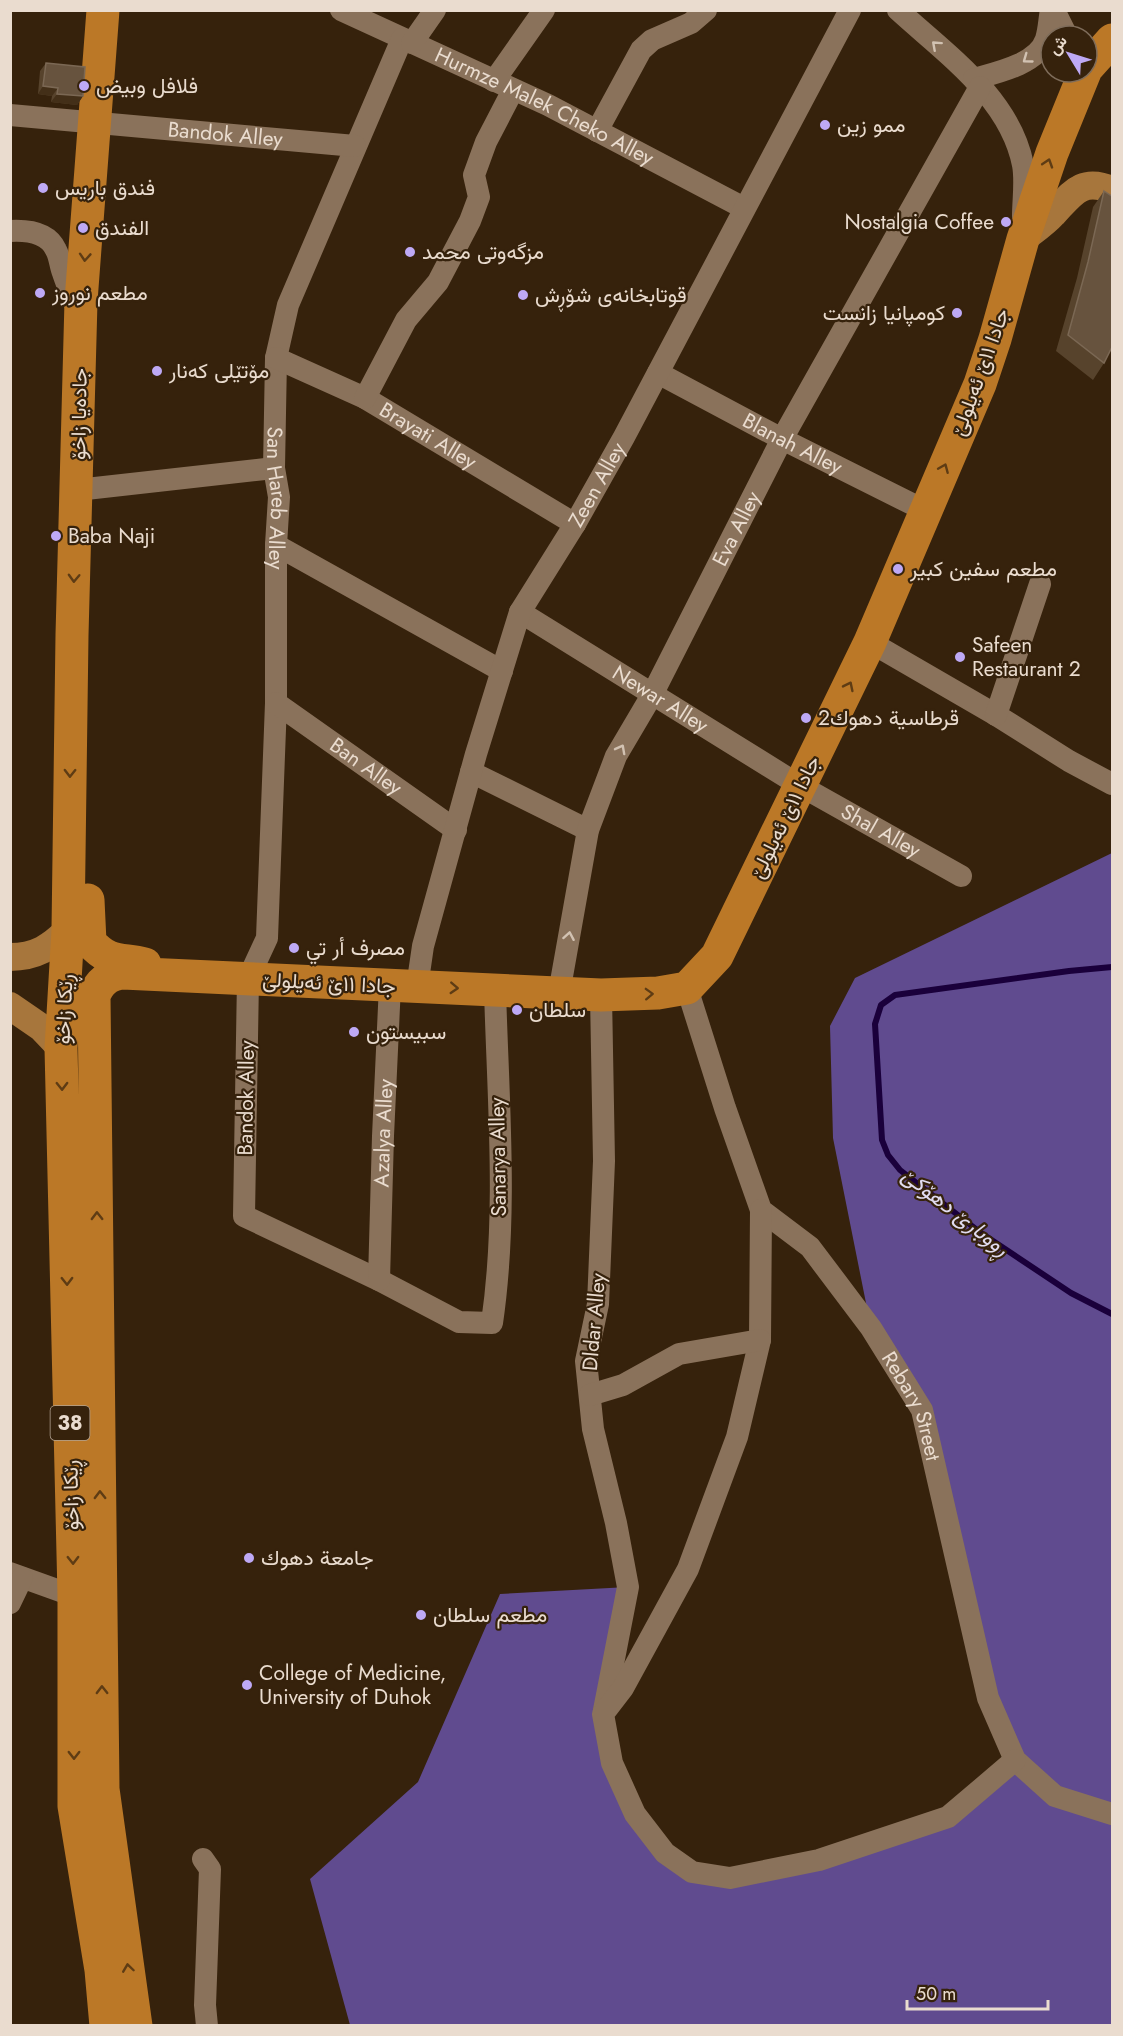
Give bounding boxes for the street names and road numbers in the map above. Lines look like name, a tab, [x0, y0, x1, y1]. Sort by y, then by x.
street label: Hurmze Malek Cheko Alley	[430, 40, 660, 173]
street label: Bandok Alley	[166, 114, 285, 154]
street label: جادا ١١ێ ئه‌یلولێ	[943, 304, 1017, 440]
street label: جادەیا زاخۆ	[63, 368, 95, 460]
street label: Brayati Alley	[374, 395, 483, 477]
street label: Blanah Alley	[737, 406, 848, 482]
street label: San Hareb Alley	[259, 426, 294, 570]
street label: Zeen Alley	[561, 436, 633, 533]
street label: Eva Alley	[705, 485, 768, 571]
street label: Newar Alley	[606, 658, 715, 741]
street label: Ban Alley	[324, 730, 409, 803]
street label: جادا ١١ێ ئه‌یلولێ	[742, 750, 828, 884]
street label: Shal Alley	[835, 796, 927, 866]
street label: جادا ١١ێ ئه‌یلولێ	[262, 965, 396, 1001]
street label: ڕێکا زاخۆ	[47, 973, 83, 1045]
street label: Bandok Alley	[230, 1039, 262, 1156]
street label: Azalya Alley	[367, 1077, 401, 1188]
street label: Sanarya Alley	[482, 1096, 514, 1217]
street label: Dldar Alley	[575, 1271, 613, 1372]
street label: Rebary Street	[874, 1346, 948, 1464]
road number: 38	[50, 1406, 90, 1440]
street label: ڕێکا زاخۆ	[55, 1460, 89, 1530]

